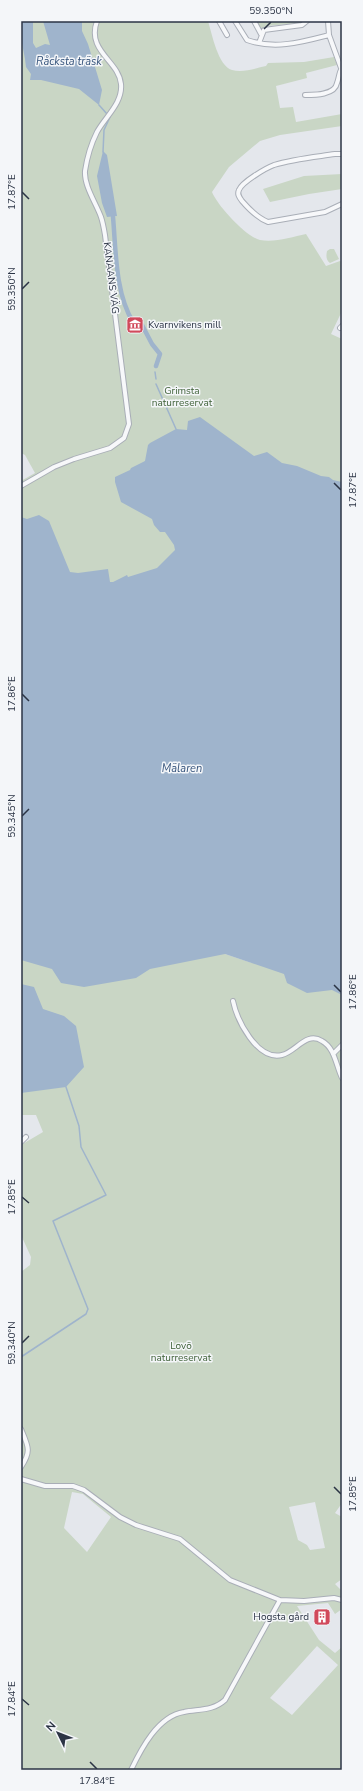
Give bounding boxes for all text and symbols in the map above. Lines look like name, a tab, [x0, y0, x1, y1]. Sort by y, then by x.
text: 59.350°N	[249, 4, 293, 18]
water label: Råcksta träsk	[36, 54, 102, 69]
text: 17.87°E	[5, 174, 19, 210]
street label: KANAANS VÄG	[100, 241, 122, 315]
text: 59.350°N	[5, 267, 19, 311]
museum icon: Kvarnvikens mill	[125, 315, 145, 335]
place label: Kvarnvikens mill	[148, 318, 221, 332]
park label: Grimsta naturreservat	[152, 384, 213, 410]
text: 17.87°E	[346, 472, 360, 508]
text: 17.86°E	[5, 676, 19, 712]
water label: Mälaren	[162, 761, 202, 776]
text: 59.345°N	[5, 794, 19, 838]
text: 17.86°E	[346, 974, 360, 1010]
text: 17.85°E	[5, 1179, 19, 1215]
text: 59.340°N	[5, 1321, 19, 1365]
park label: Lovö naturreservat	[151, 1339, 212, 1365]
text: 17.85°E	[346, 1476, 360, 1512]
building icon: Hogsta gård	[312, 1607, 332, 1627]
place label: Hogsta gård	[253, 1610, 309, 1624]
text: 17.84°E	[5, 1681, 19, 1717]
north arrow	[38, 1713, 78, 1753]
text: N	[43, 1718, 59, 1735]
text: 17.84°E	[79, 1774, 115, 1788]

